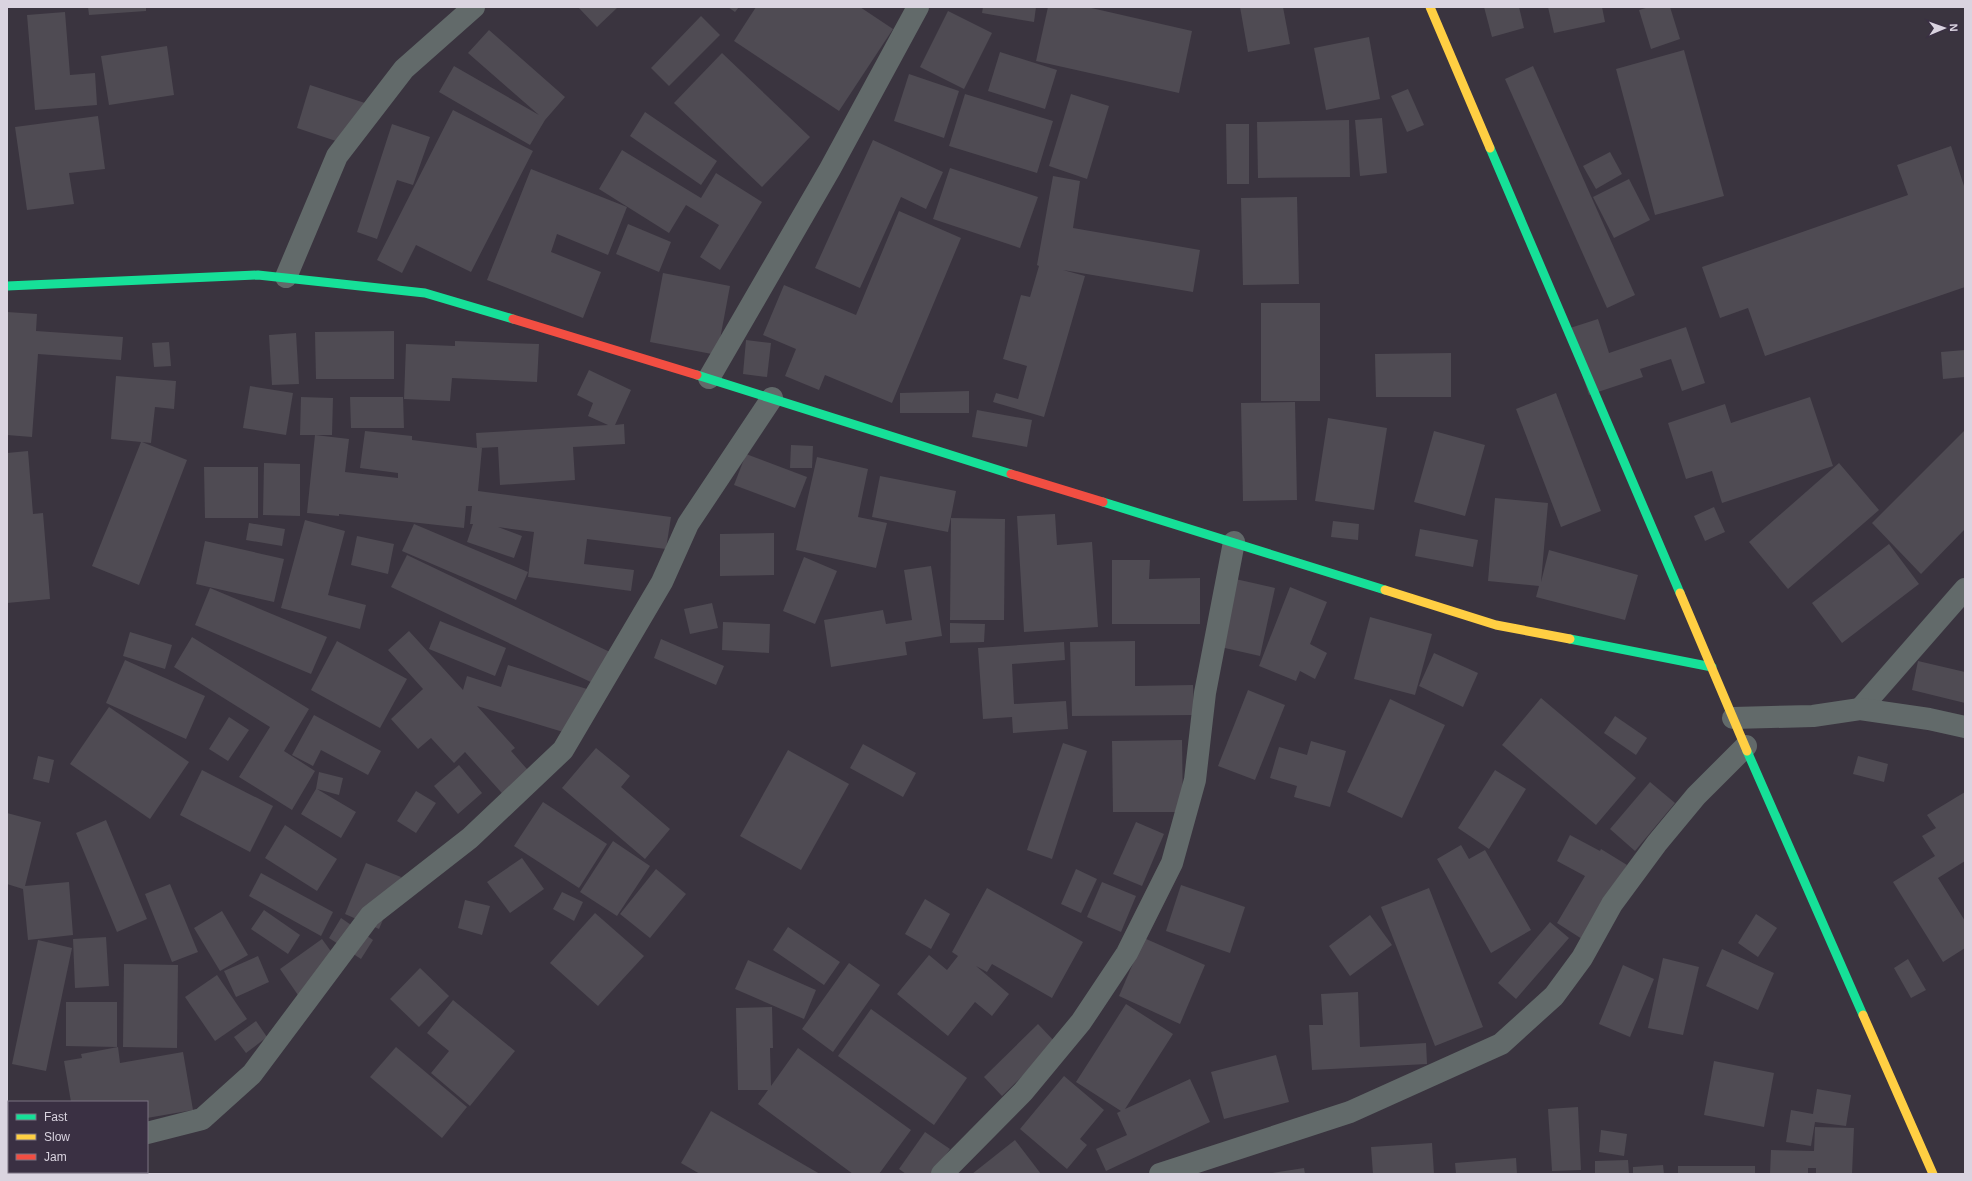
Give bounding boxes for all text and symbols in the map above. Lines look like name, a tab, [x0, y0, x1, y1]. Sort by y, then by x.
north arrow	[1924, 8, 1964, 48]
text: N	[1948, 23, 1960, 32]
legend	[8, 1101, 148, 1173]
text: Fast	[44, 1110, 68, 1124]
text: Slow	[44, 1130, 70, 1144]
text: Jam	[44, 1150, 67, 1164]

